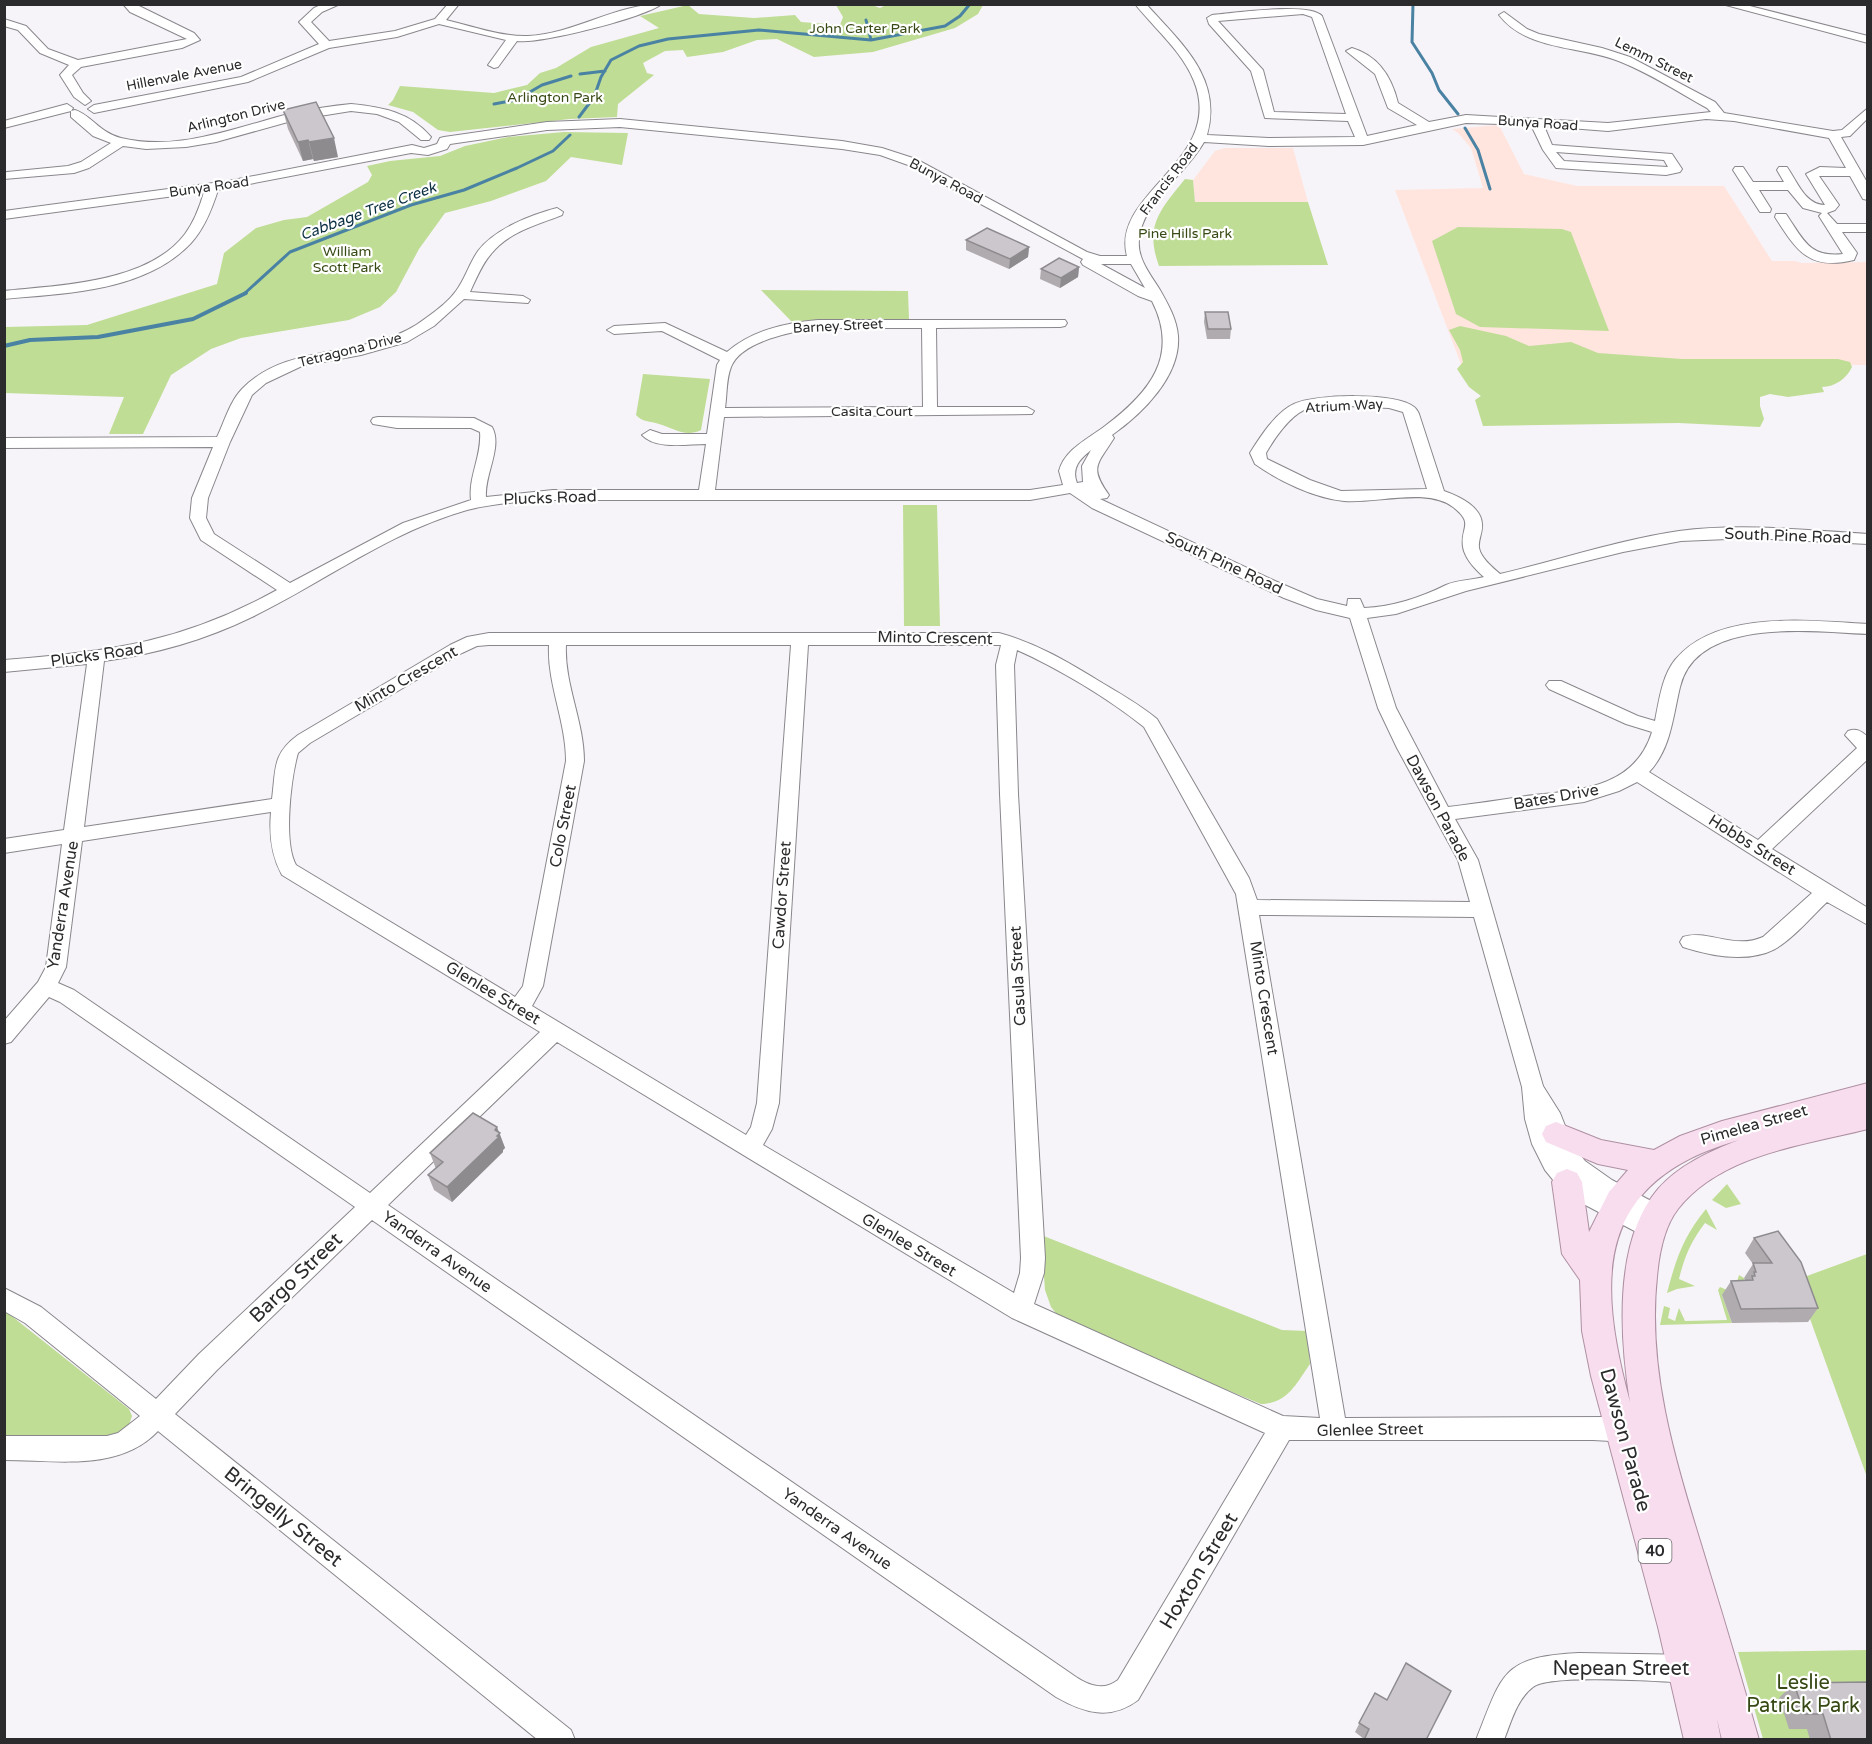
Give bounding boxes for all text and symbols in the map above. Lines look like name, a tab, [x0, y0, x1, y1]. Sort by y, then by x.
park label: John Carter Park	[810, 20, 921, 37]
street label: Lemm Street	[1612, 34, 1697, 87]
street label: Hillenvale Avenue	[125, 55, 243, 95]
park label: Arlington Park	[507, 89, 603, 106]
street label: Arlington Drive	[185, 96, 287, 136]
street label: Bunya Road	[1497, 112, 1579, 134]
street label: Francis Road	[1136, 139, 1202, 219]
street label: Bunya Road	[906, 155, 986, 207]
street label: Bunya Road	[168, 173, 250, 201]
water label: Cabbage Tree Creek	[297, 177, 440, 244]
park label: Pine Hills Park	[1138, 225, 1232, 242]
park label: William Scott Park	[313, 243, 382, 276]
street label: Barney Street	[792, 315, 884, 337]
street label: Tetragona Drive	[297, 329, 404, 371]
street label: Atrium Way	[1305, 395, 1384, 417]
street label: Casita Court	[831, 403, 914, 420]
street label: Plucks Road	[503, 486, 597, 510]
street label: South Pine Road	[1724, 524, 1852, 548]
street label: South Pine Road	[1162, 527, 1286, 599]
street label: Minto Crescent	[877, 627, 993, 649]
street label: Plucks Road	[49, 639, 145, 671]
street label: Minto Crescent	[351, 641, 461, 717]
street label: Dawson Parade	[1401, 751, 1475, 865]
street label: Bates Drive	[1512, 780, 1600, 814]
street label: Colo Street	[545, 783, 581, 869]
street label: Hobbs Street	[1705, 810, 1799, 880]
street label: Yanderra Avenue	[43, 839, 83, 971]
street label: Cawdor Street	[768, 840, 796, 950]
street label: Casula Street	[1005, 925, 1031, 1027]
street label: Minto Crescent	[1245, 939, 1283, 1057]
street label: Glenlee Street	[442, 957, 544, 1029]
street label: Pimelea Street	[1698, 1100, 1810, 1150]
street label: Yanderra Avenue	[378, 1207, 496, 1297]
street label: Glenlee Street	[858, 1209, 960, 1281]
street label: Bargo Street	[245, 1228, 348, 1328]
street label: Dawson Parade	[1594, 1365, 1656, 1515]
street label: Glenlee Street	[1316, 1419, 1424, 1441]
street label: Bringelly Street	[219, 1462, 347, 1572]
street label: Yanderra Avenue	[778, 1484, 896, 1574]
street label: Hoxton Street	[1155, 1508, 1243, 1634]
road number: 40	[1638, 1539, 1672, 1563]
street label: Nepean Street	[1553, 1657, 1690, 1681]
park label: Leslie Patrick Park	[1746, 1671, 1860, 1718]

